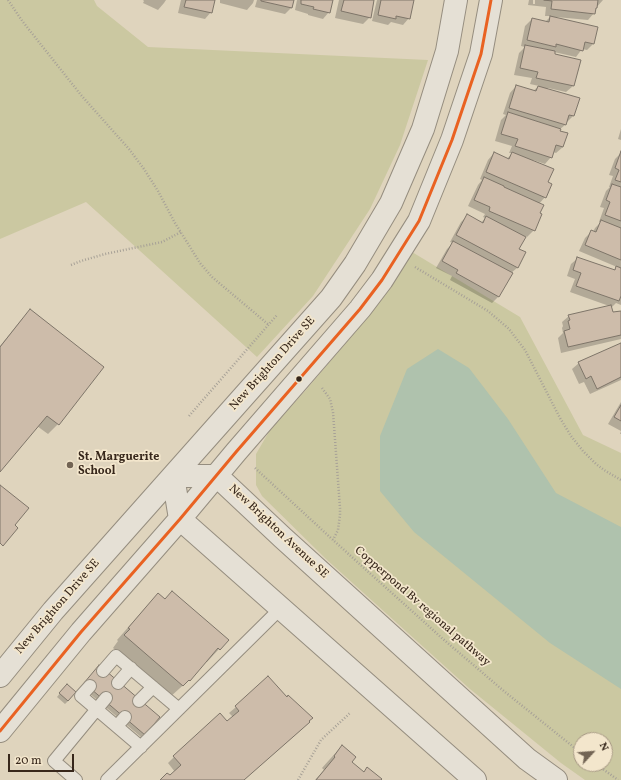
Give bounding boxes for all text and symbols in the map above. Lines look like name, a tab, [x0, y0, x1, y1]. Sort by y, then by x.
street label: New Brighton Drive SE	[227, 314, 319, 414]
unlabelled marker	[294, 374, 304, 384]
place label: St. Marguerite School	[78, 451, 159, 479]
marker: St. Marguerite School	[65, 460, 75, 470]
street label: New Brighton Avenue SE	[225, 482, 331, 582]
street label: Copperpond Bv regional pathway	[351, 544, 493, 670]
street label: New Brighton Drive SE	[13, 557, 103, 657]
north arrow	[573, 732, 613, 772]
text: N	[595, 740, 612, 754]
scale bar	[10, 746, 76, 772]
text: 20 m	[15, 753, 42, 769]

